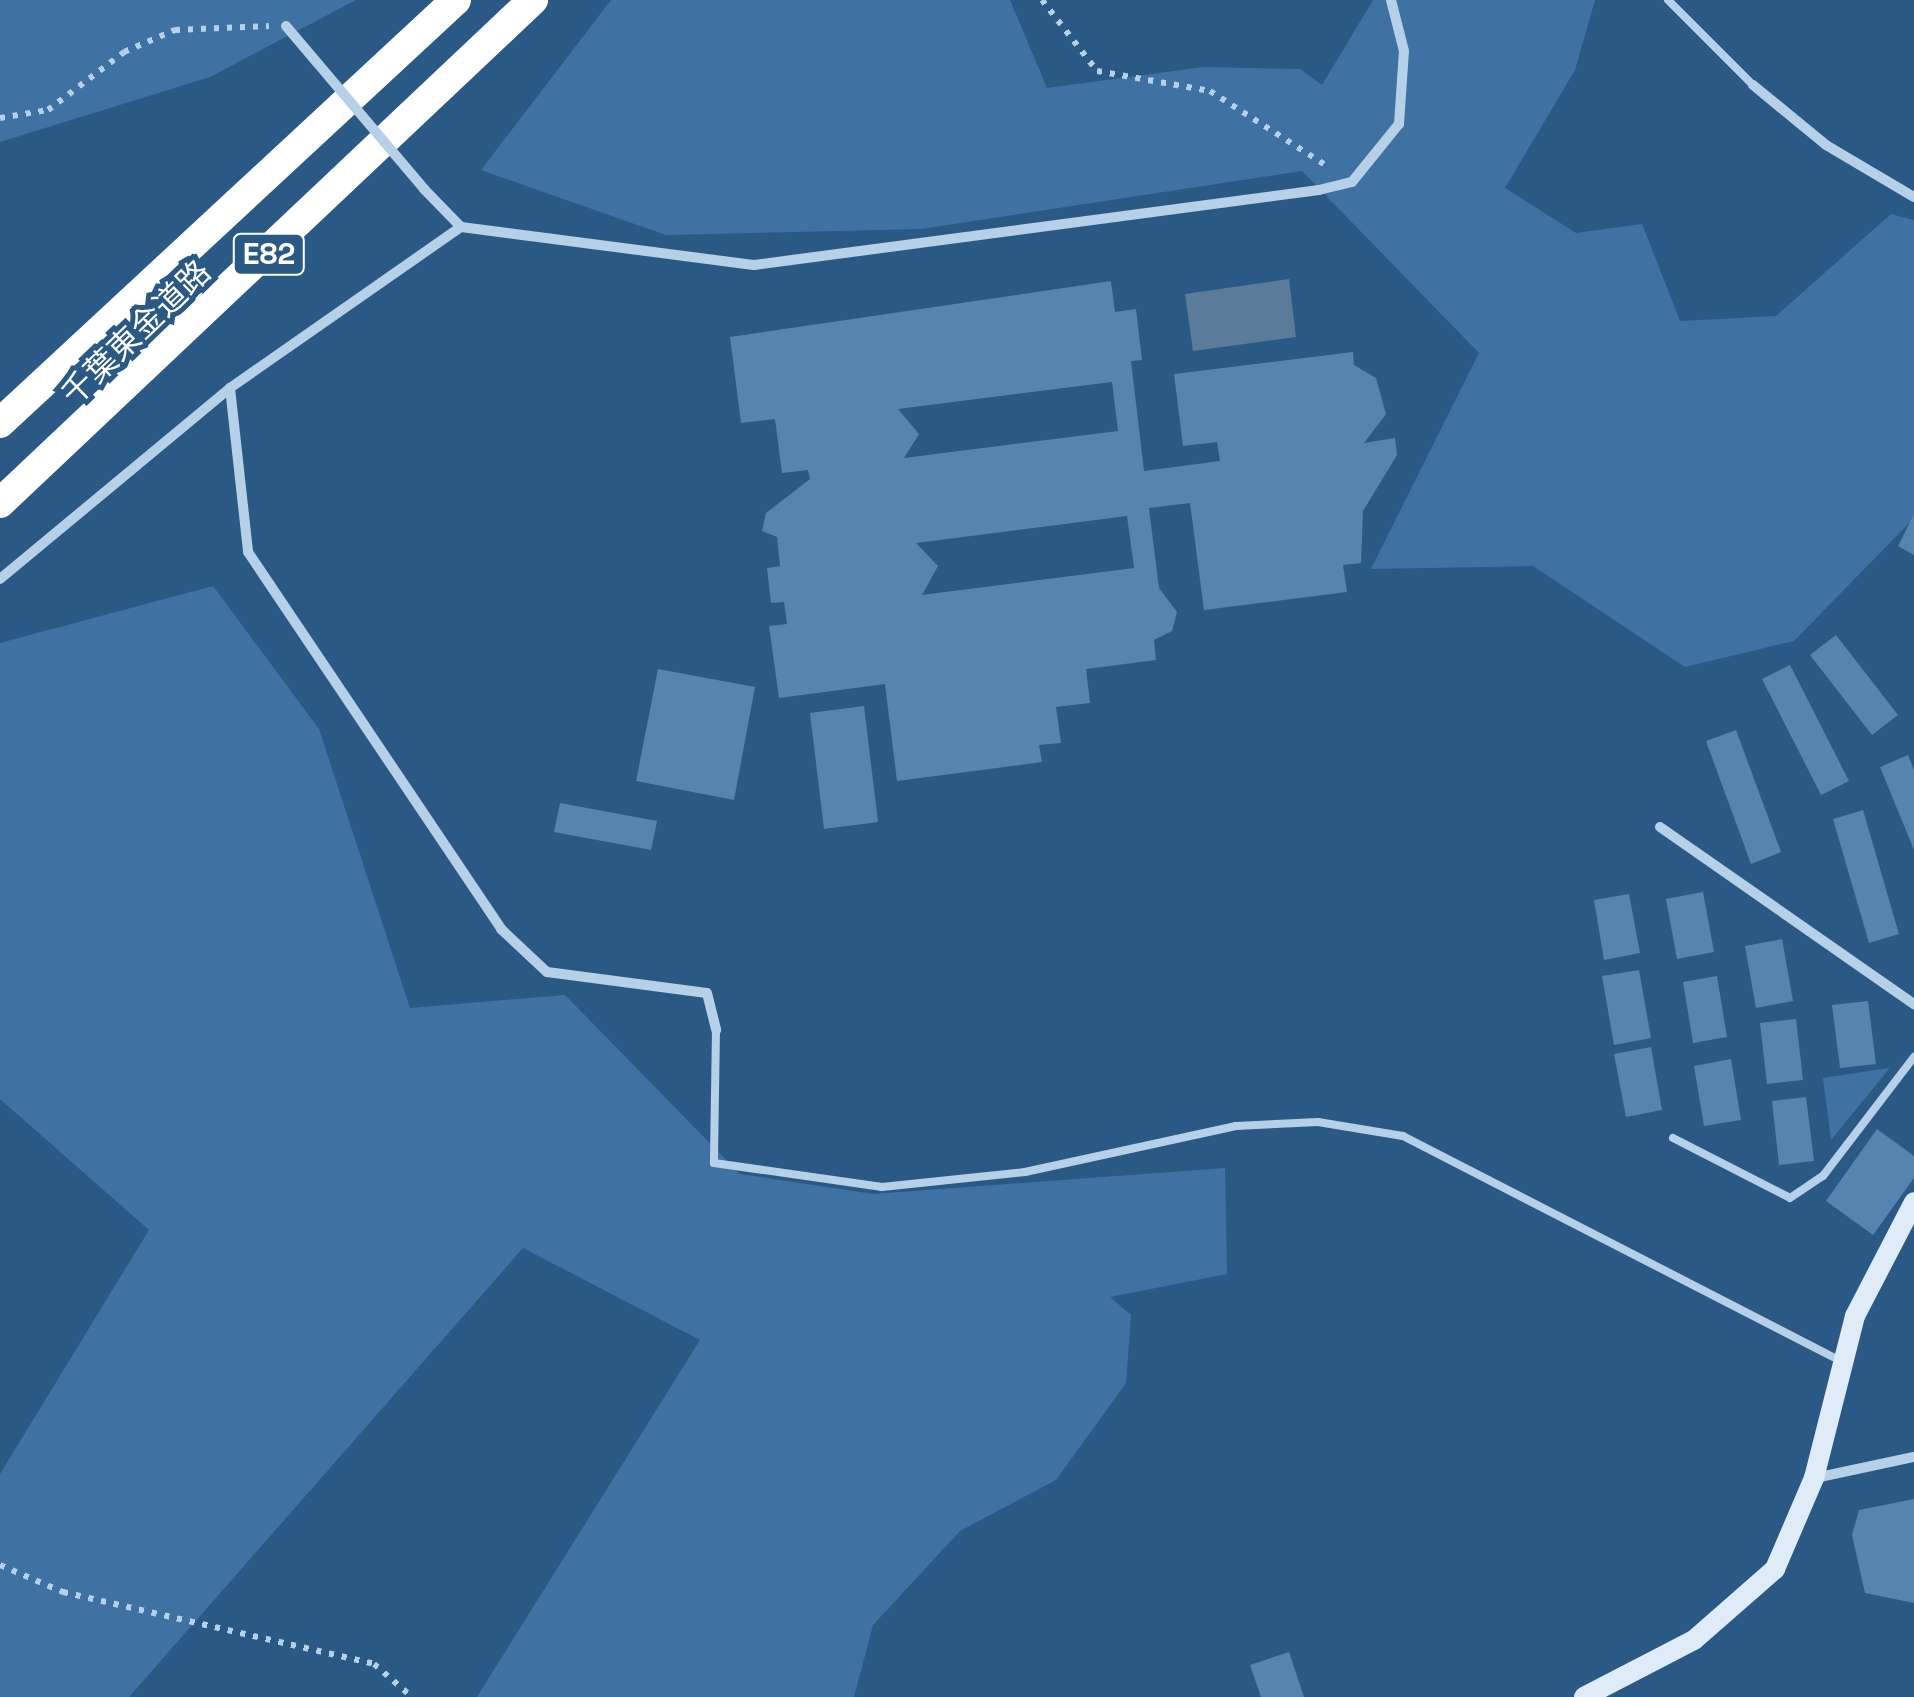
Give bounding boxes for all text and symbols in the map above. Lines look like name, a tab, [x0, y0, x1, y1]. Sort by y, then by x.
road number: E82	[232, 229, 306, 279]
street label: 千葉東金道路	[54, 253, 218, 413]

